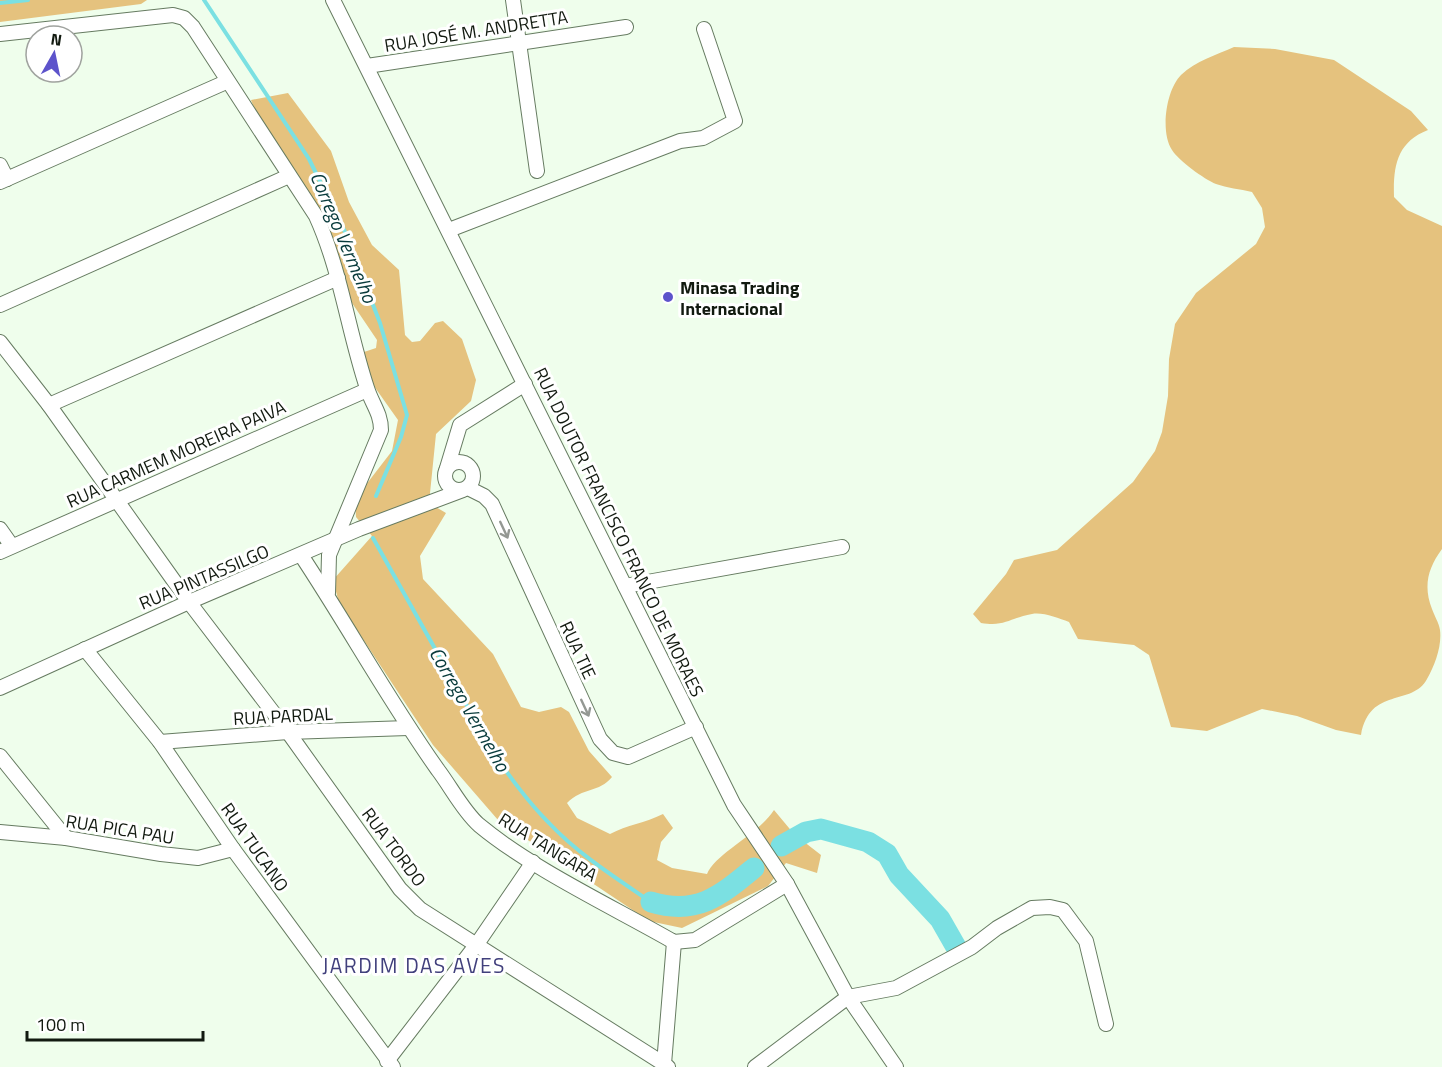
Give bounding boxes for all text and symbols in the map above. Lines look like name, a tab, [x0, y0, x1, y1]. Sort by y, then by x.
street label: RUA JOSÉ M. ANDRETTA	[382, 3, 570, 59]
north arrow	[24, 24, 84, 84]
text: N	[49, 26, 64, 52]
water label: Corrego Vermelho	[302, 167, 386, 308]
place label: Minasa Trading Internacional	[680, 274, 800, 322]
marker: Minasa Trading Internacional	[661, 290, 675, 304]
street label: RUA DOUTOR FRANCISCO FRANCO DE MORAES	[527, 363, 711, 701]
street label: RUA CARMEM MOREIRA PAIVA	[62, 393, 290, 515]
one-way arrow	[498, 521, 510, 539]
street label: RUA PINTASSILGO	[135, 537, 273, 617]
street label: RUA TIE	[553, 617, 603, 683]
water label: Corrego Vermelho	[422, 641, 519, 778]
one-way arrow	[580, 698, 592, 716]
street label: RUA PARDAL	[232, 700, 334, 732]
street label: RUA TUCANO	[214, 797, 296, 897]
street label: RUA TORDO	[355, 802, 433, 892]
street label: RUA TANGARA	[493, 806, 603, 888]
street label: RUA PICA PAU	[64, 807, 176, 851]
district label: JARDIM DAS AVES	[322, 949, 506, 981]
scale bar	[27, 1004, 202, 1042]
text: 100 m	[36, 1011, 85, 1038]

